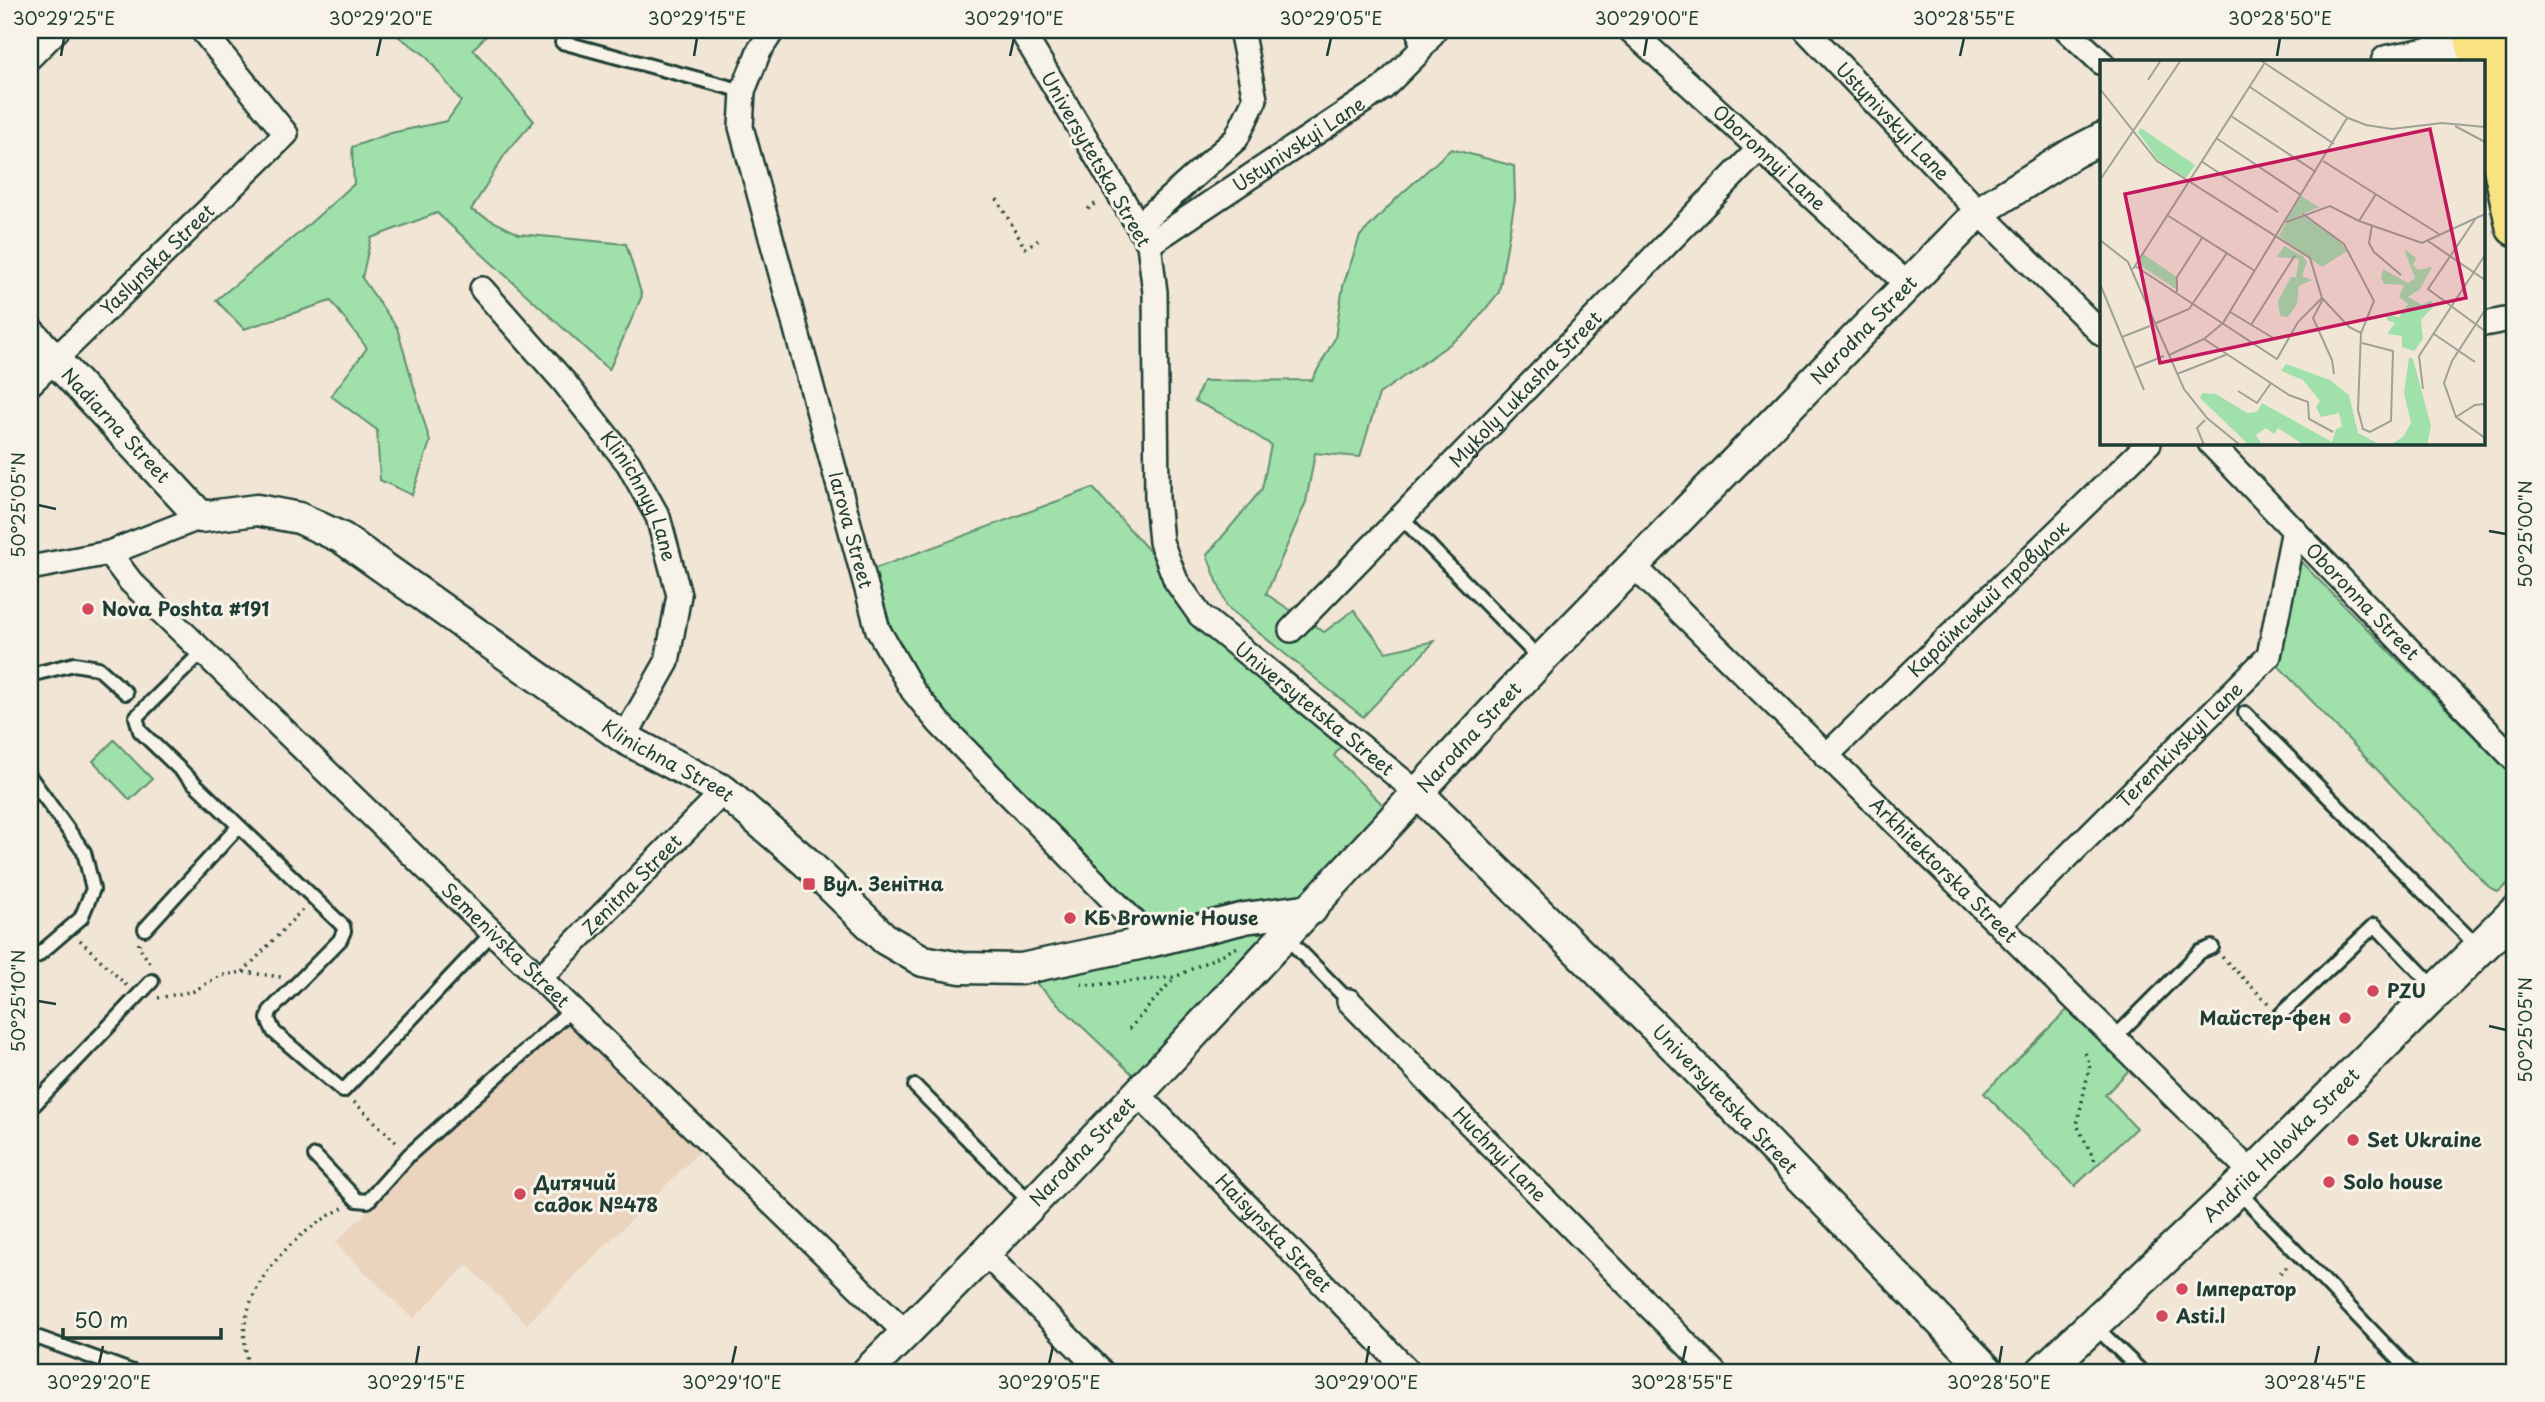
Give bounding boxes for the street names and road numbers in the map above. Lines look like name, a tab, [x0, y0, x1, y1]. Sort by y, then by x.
street label: Ustynivskyi Lane	[1830, 55, 1957, 186]
street label: Universytetska Street	[1035, 66, 1159, 251]
street label: Ustynivskyi Lane	[1226, 89, 1370, 198]
street label: Oboronnyi Lane	[1707, 98, 1833, 216]
street label: Yaslynska Street	[93, 197, 220, 321]
street label: Narodna Street	[1803, 268, 1923, 390]
street label: Mykoly Lukasha Street	[1442, 304, 1608, 473]
street label: Nadiarna Street	[56, 361, 178, 489]
street label: Klinichnyy Lane	[595, 424, 684, 564]
street label: Iarova Street	[822, 468, 881, 592]
street label: Караїмський провулок	[1901, 513, 2075, 683]
street label: Oboronna Street	[2300, 536, 2427, 666]
street label: Universytetska Street	[1229, 634, 1401, 781]
street label: Narodna Street	[1410, 675, 1527, 798]
street label: Teremkivskyi Lane	[2110, 675, 2249, 813]
street label: Klinichna Street	[597, 712, 741, 807]
street label: Arkhitektorska Street	[1864, 790, 2025, 949]
street label: Zenitna Street	[575, 827, 688, 941]
street label: Semenivska Street	[436, 875, 577, 1013]
street label: Universytetska Street	[1646, 1017, 1805, 1179]
street label: Andriia Holovka Street	[2196, 1061, 2365, 1228]
street label: Narodna Street	[1022, 1090, 1141, 1212]
street label: Huchnyi Lane	[1447, 1100, 1554, 1207]
street label: Haisynska Street	[1210, 1167, 1339, 1298]

